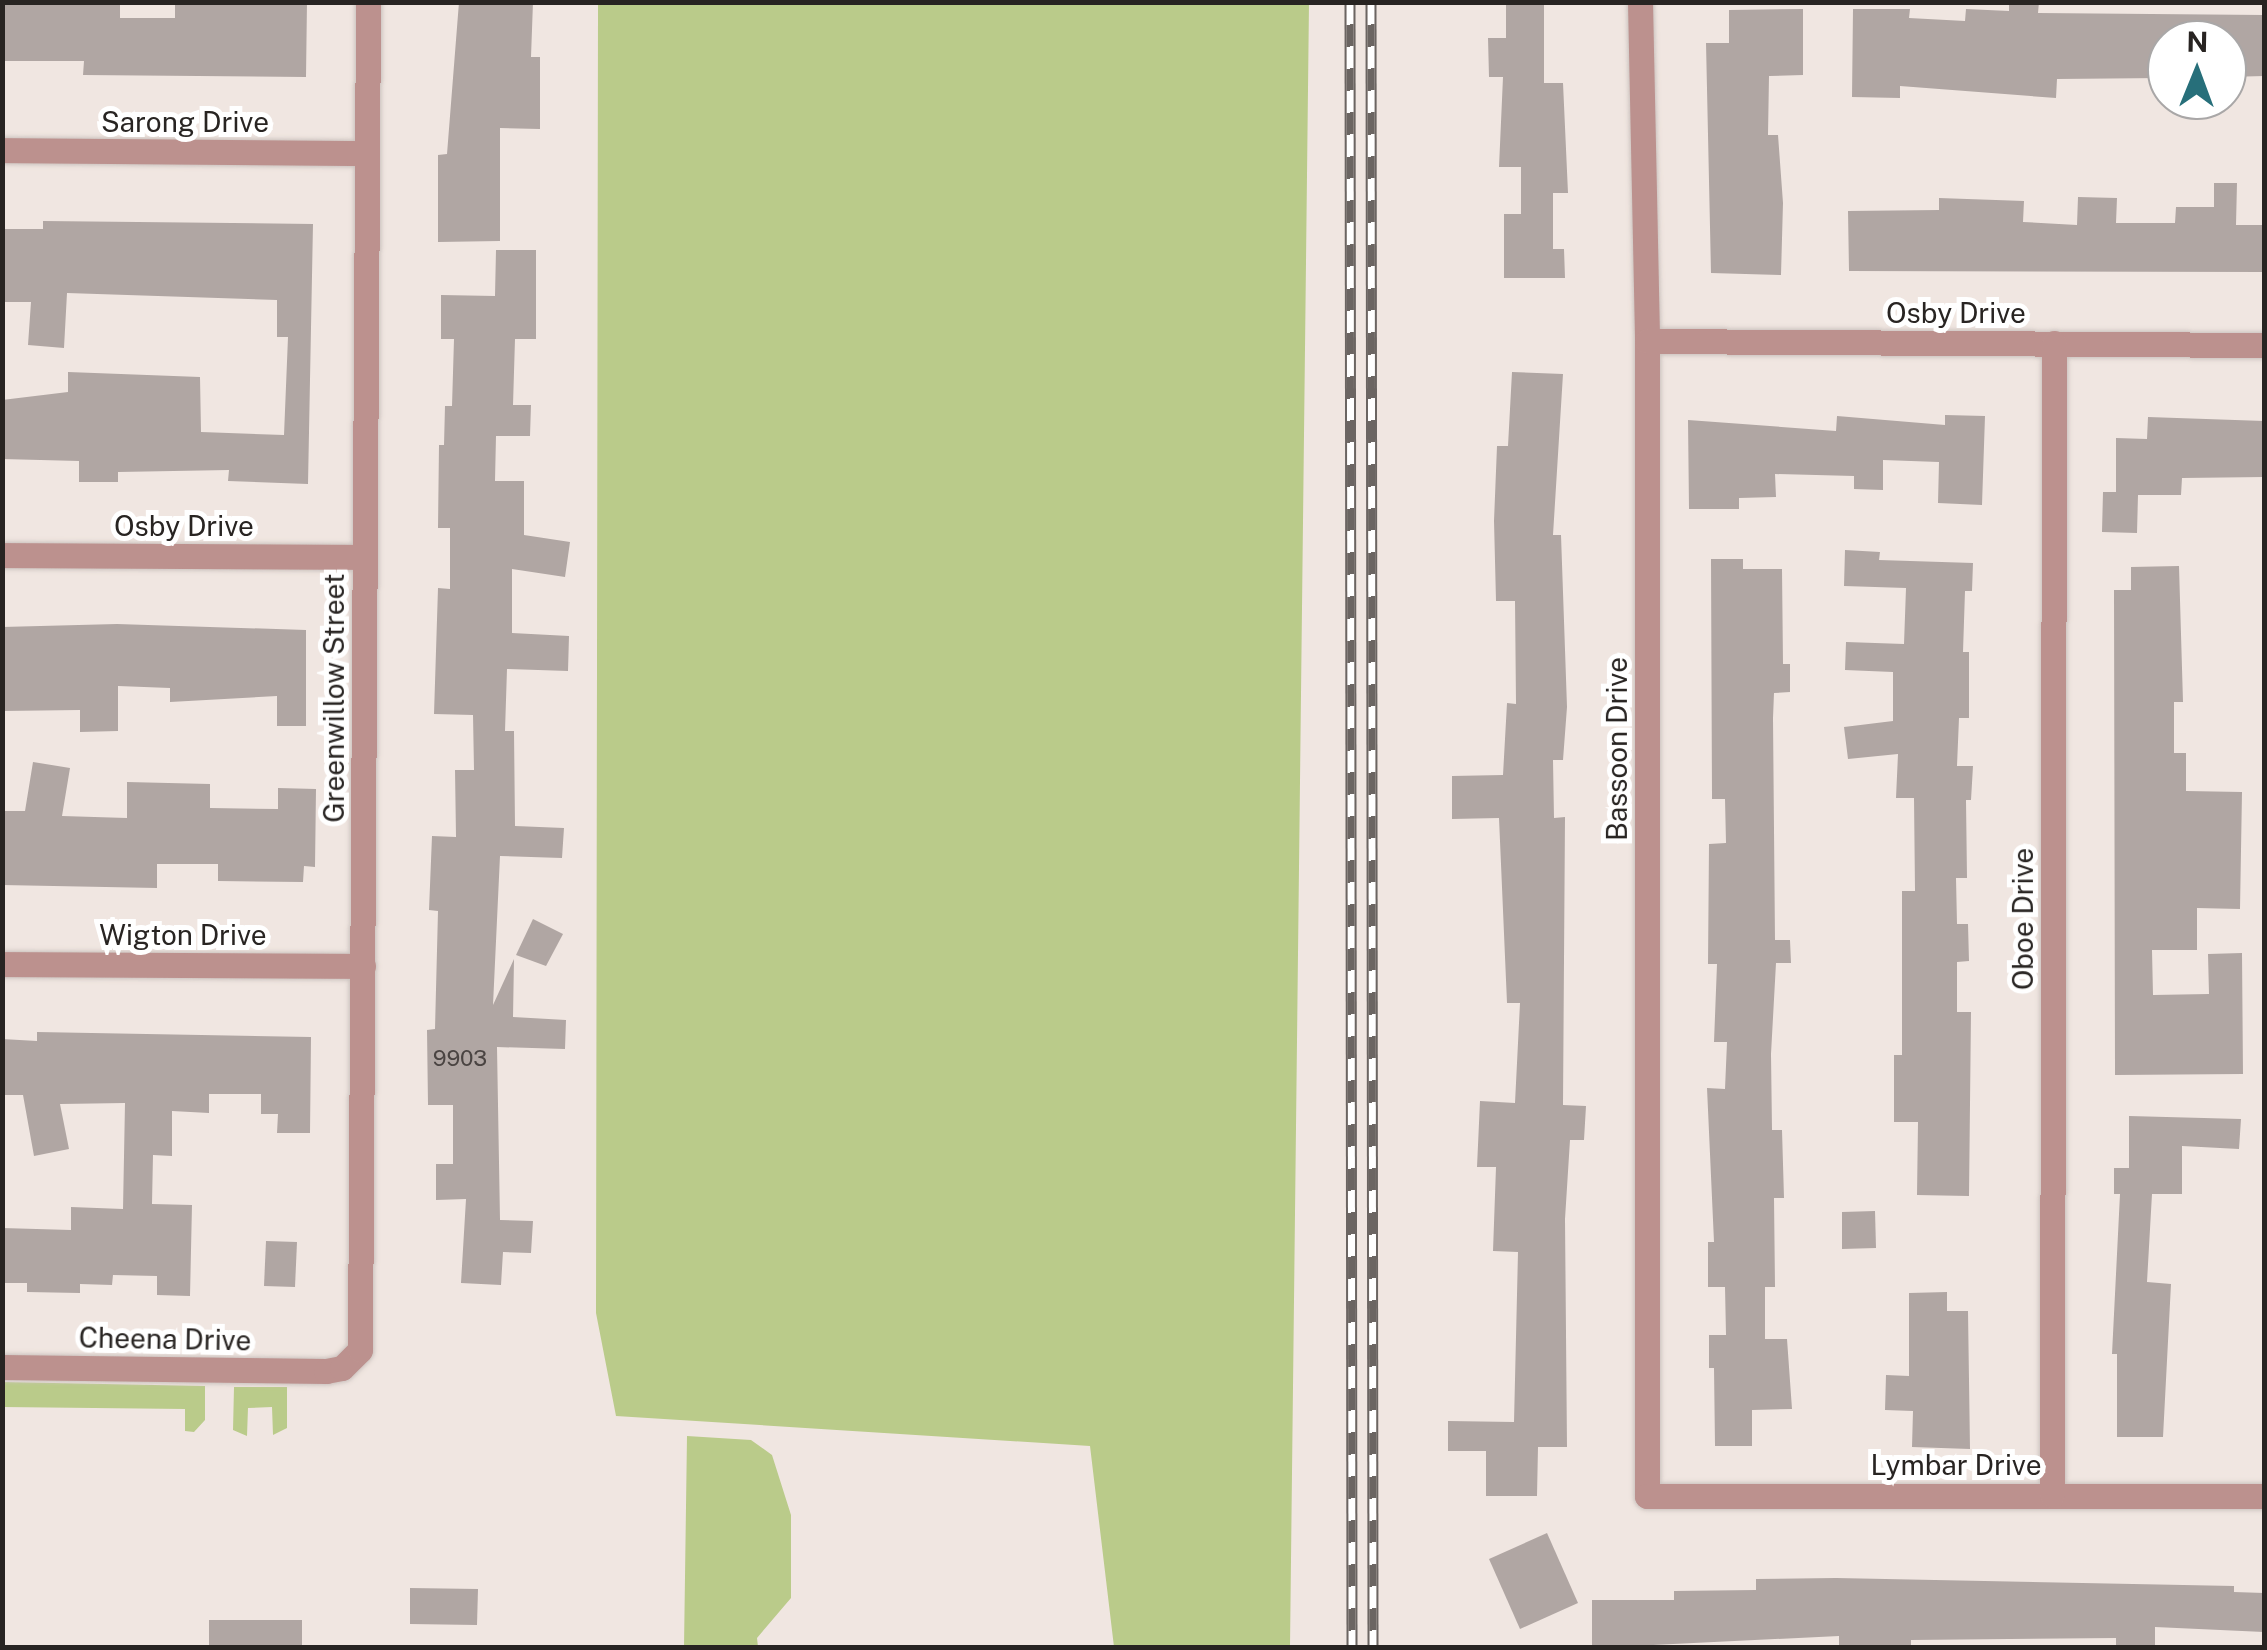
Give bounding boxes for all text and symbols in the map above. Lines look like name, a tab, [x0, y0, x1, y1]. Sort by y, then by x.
north arrow	[2147, 20, 2247, 120]
text: N	[2186, 25, 2209, 58]
street label: Sarong Drive	[101, 105, 269, 139]
street label: Osby Drive	[1886, 296, 2026, 330]
street label: Osby Drive	[114, 509, 254, 543]
street label: Greenwillow Street	[317, 573, 351, 823]
street label: Bassoon Drive	[1600, 657, 1634, 841]
street label: Oboe Drive	[2006, 848, 2040, 990]
street label: Wigton Drive	[99, 918, 267, 952]
house number: 9903	[433, 1046, 487, 1072]
street label: Cheena Drive	[78, 1321, 252, 1357]
street label: Lymbar Drive	[1870, 1448, 2042, 1482]

